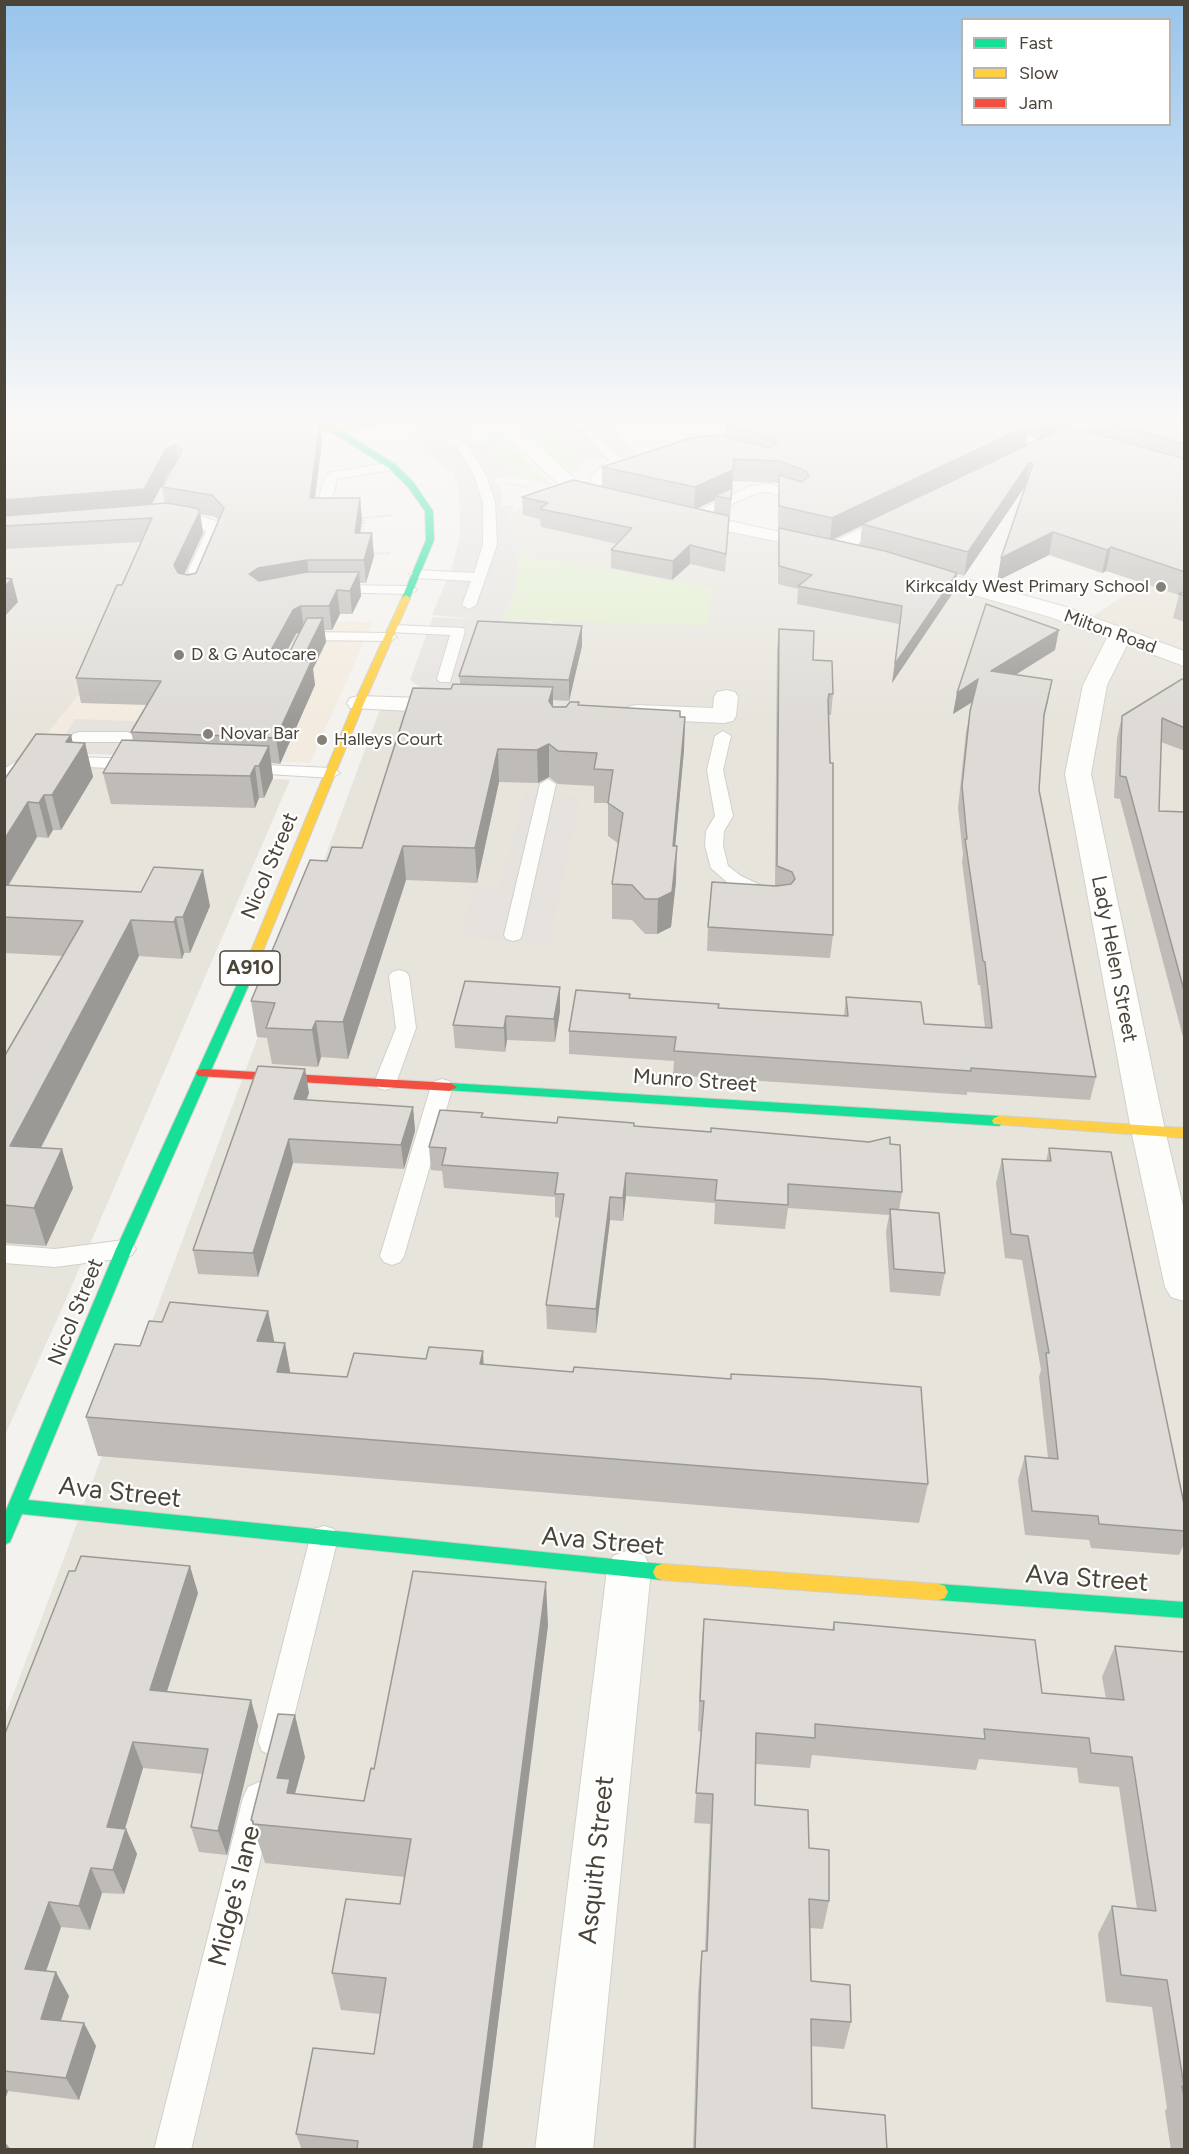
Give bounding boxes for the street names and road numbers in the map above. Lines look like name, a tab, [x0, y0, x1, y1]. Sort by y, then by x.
street label: Milton Road	[1061, 605, 1159, 659]
street label: Nicol Street	[236, 809, 304, 923]
street label: Lady Helen Street	[1085, 874, 1143, 1044]
road number: A910	[220, 951, 280, 985]
street label: Munro Street	[632, 1064, 758, 1098]
street label: Nicol Street	[43, 1255, 109, 1369]
street label: Ava Street	[57, 1471, 183, 1515]
street label: Ava Street	[540, 1521, 666, 1563]
street label: Ava Street	[1025, 1559, 1149, 1599]
street label: Asquith Street	[573, 1774, 621, 1946]
street label: Midge's lane	[202, 1822, 268, 1970]

